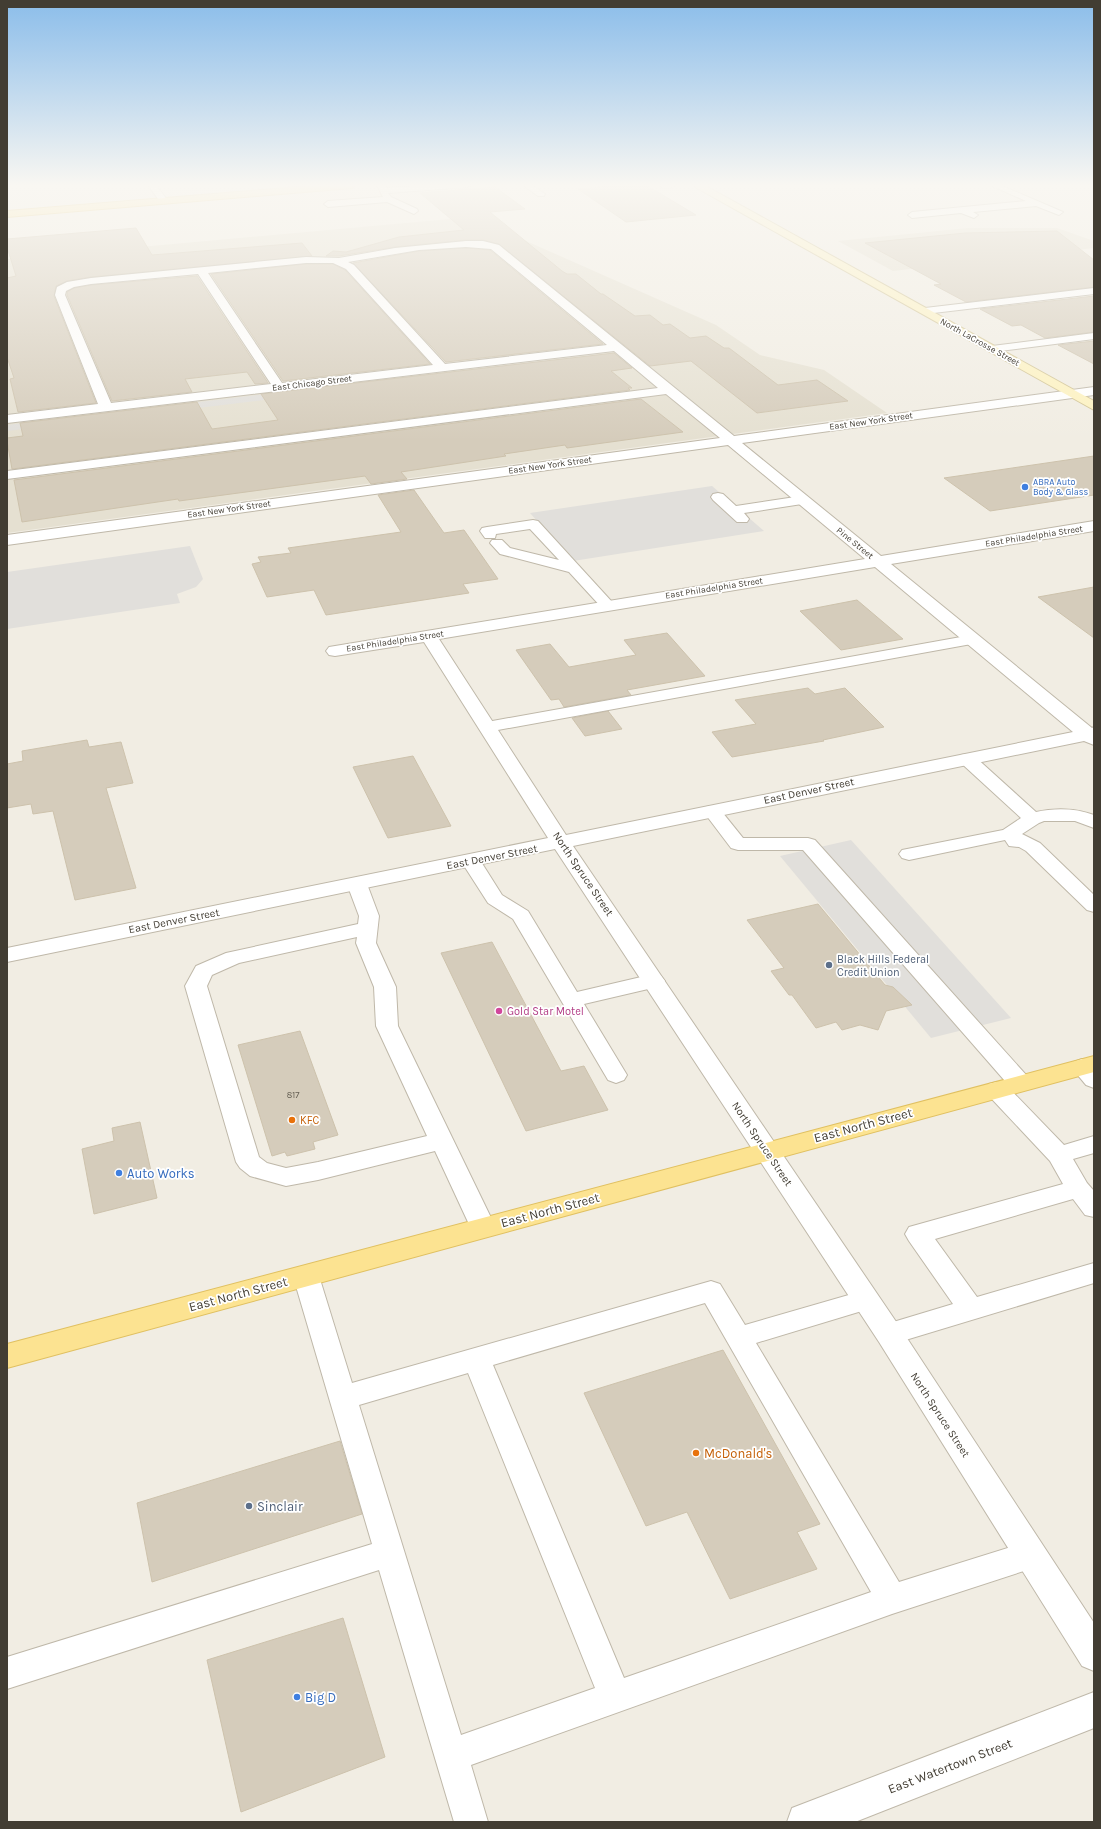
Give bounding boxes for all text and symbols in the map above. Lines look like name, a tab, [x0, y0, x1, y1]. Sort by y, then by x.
street label: North LaCrosse Street	[939, 316, 1022, 368]
street label: East Chicago Street	[272, 373, 353, 393]
street label: East New York Street	[829, 410, 914, 432]
street label: East New York Street	[508, 454, 593, 476]
place label: ABRA Auto Body & Glass	[1033, 477, 1089, 497]
marker: ABRA Auto Body & Glass	[1020, 482, 1030, 492]
street label: East New York Street	[187, 498, 272, 520]
street label: East Philadelphia Street	[985, 523, 1084, 549]
street label: Pine Street	[835, 525, 876, 561]
street label: East Philadelphia Street	[665, 575, 764, 601]
street label: East Philadelphia Street	[346, 628, 445, 654]
street label: East Denver Street	[763, 775, 855, 807]
street label: North Spruce Street	[550, 829, 616, 919]
street label: East Denver Street	[445, 842, 539, 872]
street label: East Denver Street	[127, 906, 221, 936]
place label: Black Hills Federal Credit Union	[837, 953, 929, 979]
marker: Black Hills Federal Credit Union	[824, 960, 834, 970]
place label: Gold Star Motel	[507, 1005, 584, 1018]
marker: Gold Star Motel	[494, 1006, 504, 1016]
house number: 817	[287, 1090, 300, 1100]
street label: North Spruce Street	[729, 1099, 795, 1189]
street label: East North Street	[812, 1105, 914, 1145]
place label: KFC	[300, 1114, 319, 1127]
marker: KFC	[287, 1115, 297, 1125]
place label: Auto Works	[127, 1166, 195, 1181]
marker: Auto Works	[114, 1168, 124, 1178]
street label: East North Street	[499, 1190, 601, 1230]
street label: East North Street	[187, 1274, 289, 1314]
street label: North Spruce Street	[908, 1370, 972, 1460]
place label: McDonald's	[704, 1446, 773, 1461]
marker: McDonald's	[691, 1448, 701, 1458]
place label: Sinclair	[257, 1499, 303, 1514]
marker: Sinclair	[244, 1501, 254, 1511]
place label: Big D	[305, 1690, 336, 1705]
marker: Big D	[292, 1692, 302, 1702]
street label: East Watertown Street	[886, 1735, 1014, 1797]

